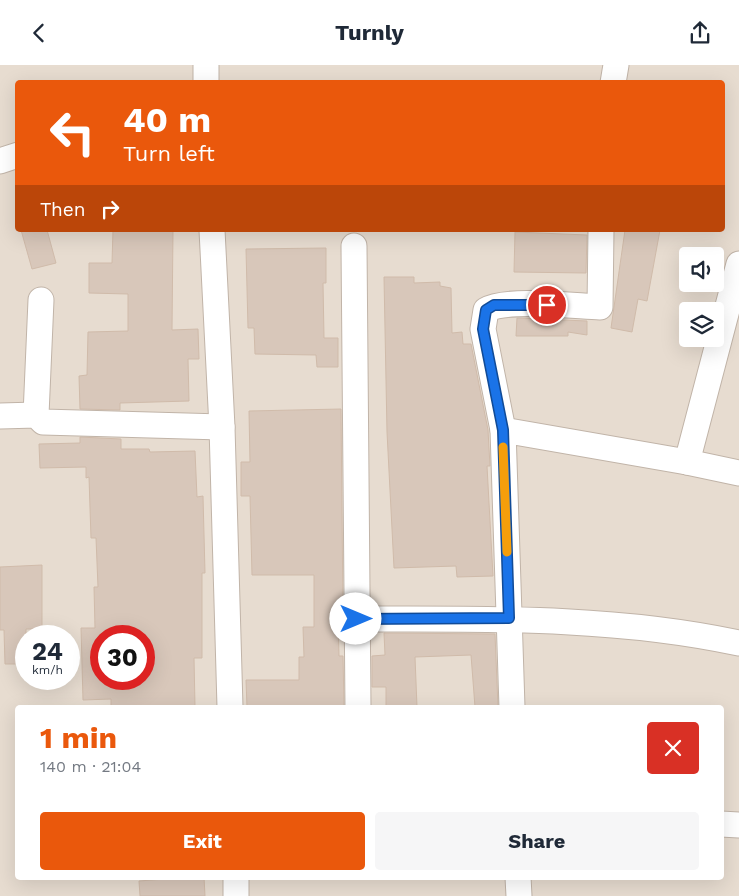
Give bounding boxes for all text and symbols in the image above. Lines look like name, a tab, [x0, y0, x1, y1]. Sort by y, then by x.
icon: back	[25, 19, 53, 47]
icon: share	[686, 19, 714, 47]
text: Turnly	[335, 20, 404, 45]
text: 40 m	[123, 99, 211, 141]
icon: left	[40, 100, 105, 165]
text: Turn left	[123, 141, 215, 166]
icon: right	[96, 195, 124, 223]
text: Then	[40, 198, 86, 221]
map controls	[679, 247, 724, 347]
button: sound	[679, 247, 724, 292]
pin	[526, 284, 568, 326]
icon: arrive	[533, 291, 561, 319]
button: layers	[679, 302, 724, 347]
position arrow	[329, 592, 381, 644]
speed limit sign: 30	[90, 625, 155, 690]
text: 24	[32, 637, 63, 666]
text: km/h	[32, 663, 63, 677]
text: 1 min	[40, 720, 117, 755]
button: close	[647, 722, 699, 774]
text: 140 m · 21:04	[40, 757, 141, 776]
button: Exit	[40, 812, 365, 870]
button: Share	[375, 812, 699, 870]

